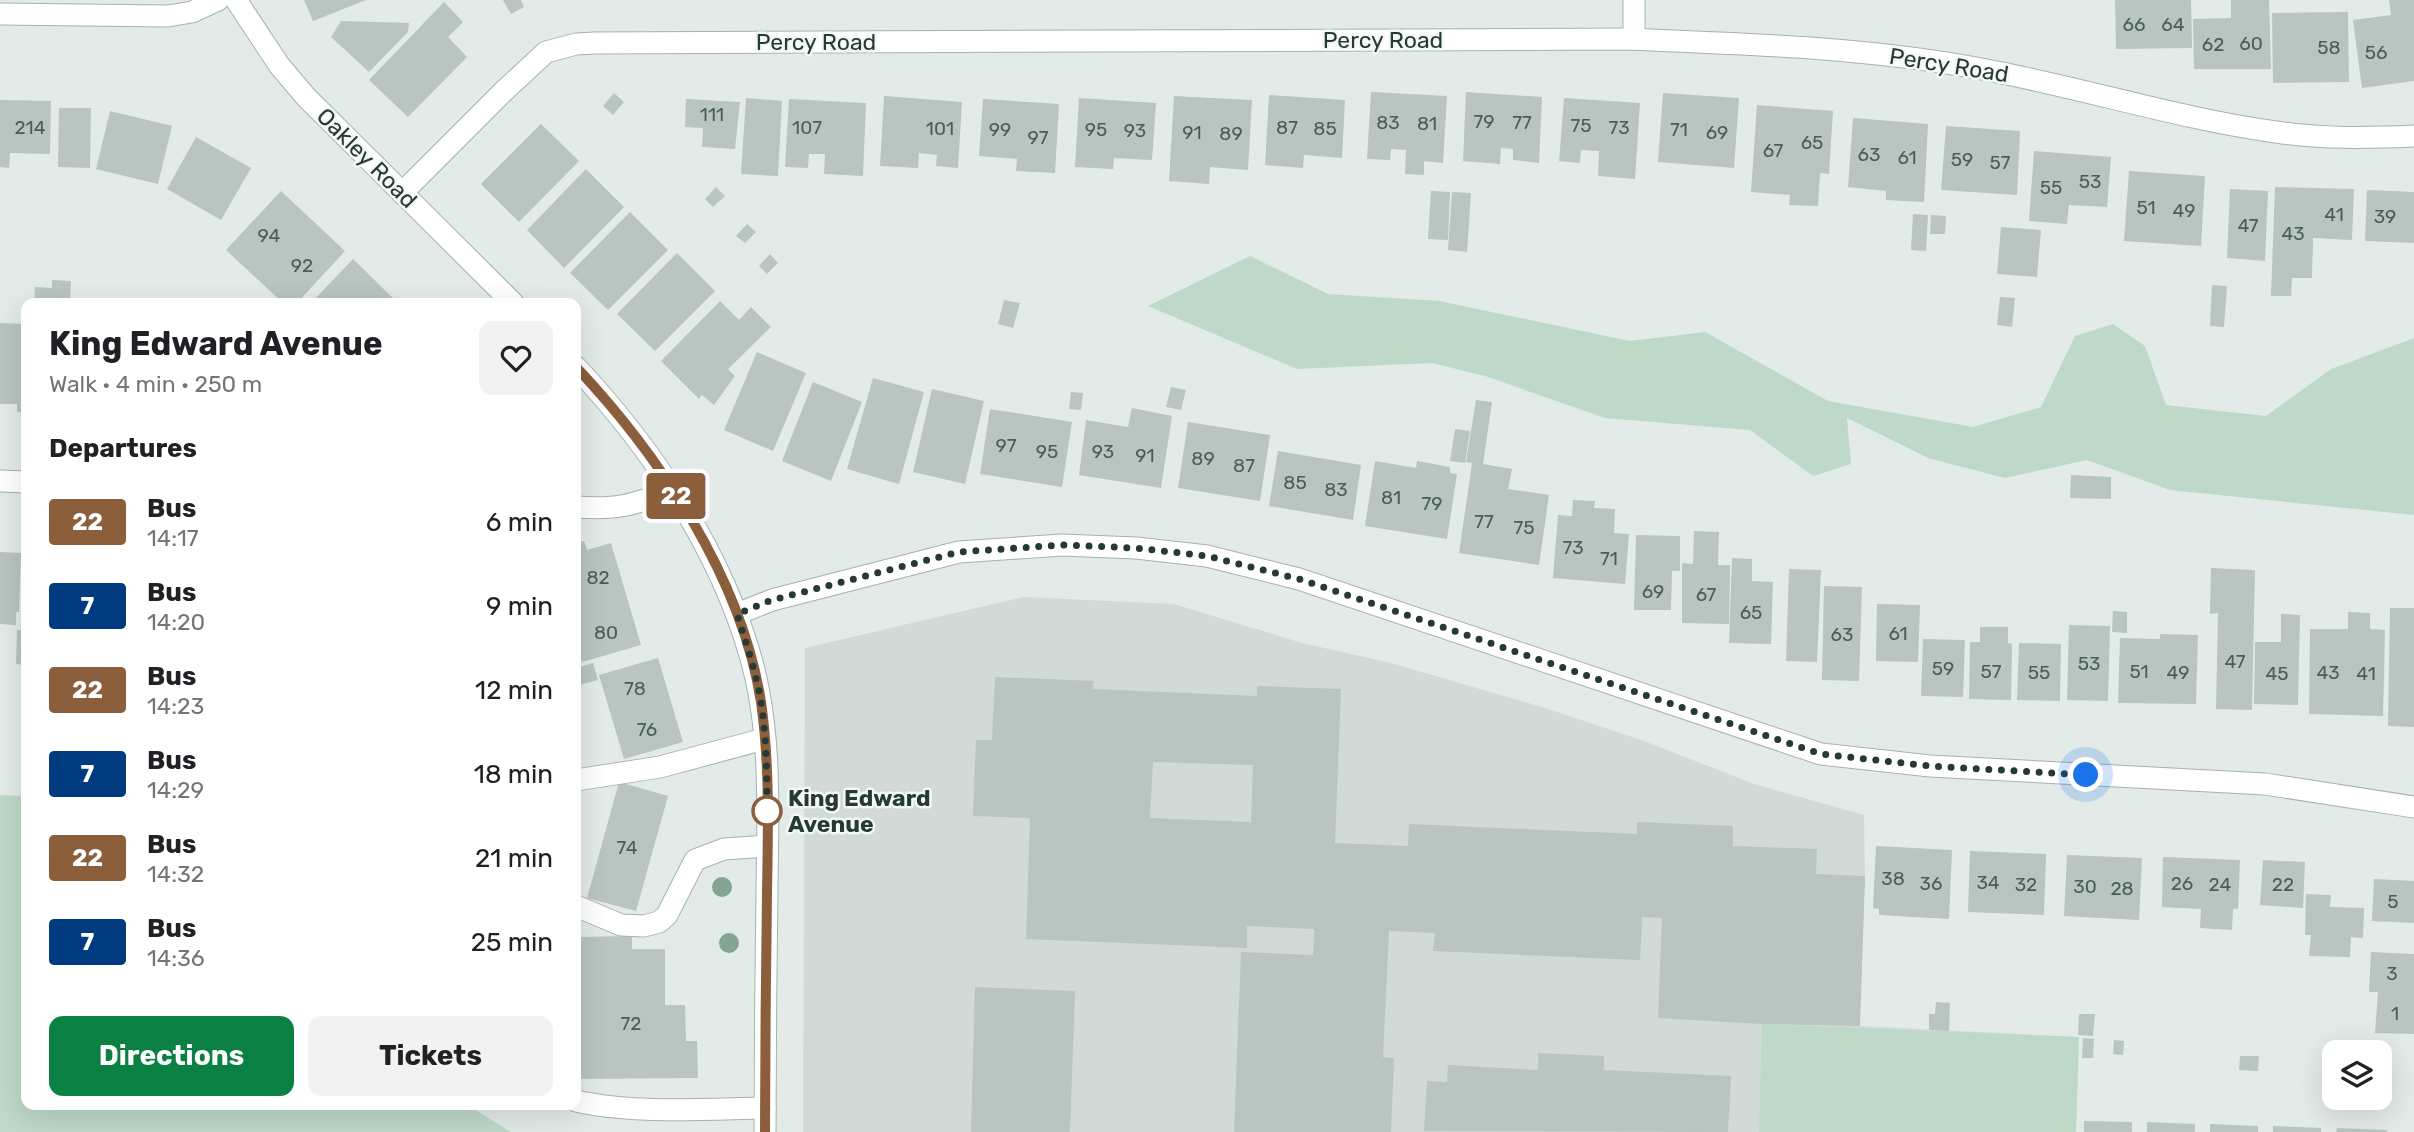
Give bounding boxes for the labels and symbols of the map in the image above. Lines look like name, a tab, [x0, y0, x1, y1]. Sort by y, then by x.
house number: 66	[2123, 13, 2145, 36]
house number: 64	[2161, 13, 2185, 36]
street label: Percy Road	[1323, 26, 1443, 54]
street label: Percy Road	[756, 28, 876, 56]
house number: 60	[2239, 32, 2263, 55]
house number: 62	[2202, 33, 2224, 56]
house number: 58	[2317, 36, 2341, 59]
house number: 56	[2365, 41, 2387, 64]
street label: Percy Road	[1887, 42, 2011, 88]
street label: Oakley Road	[311, 102, 423, 214]
house number: 111	[700, 103, 724, 126]
house number: 79	[1473, 110, 1495, 133]
house number: 83	[1376, 111, 1400, 134]
house number: 77	[1512, 111, 1532, 134]
house number: 81	[1417, 112, 1437, 135]
house number: 75	[1570, 114, 1592, 137]
house number: 214	[14, 116, 46, 139]
house number: 107	[792, 116, 822, 139]
house number: 87	[1276, 116, 1298, 139]
house number: 73	[1608, 116, 1630, 139]
house number: 101	[926, 117, 954, 140]
house number: 85	[1313, 117, 1337, 140]
house number: 99	[989, 118, 1011, 141]
house number: 95	[1085, 118, 1107, 141]
house number: 71	[1670, 118, 1688, 141]
house number: 93	[1124, 119, 1146, 142]
house number: 91	[1182, 121, 1202, 144]
house number: 69	[1706, 121, 1728, 144]
house number: 89	[1219, 122, 1243, 145]
house number: 97	[1027, 126, 1049, 149]
house number: 65	[1801, 131, 1823, 154]
house number: 67	[1763, 139, 1784, 162]
house number: 63	[1858, 143, 1880, 166]
house number: 61	[1897, 146, 1917, 169]
house number: 59	[1951, 148, 1973, 171]
house number: 57	[1989, 151, 2011, 174]
house number: 53	[2079, 170, 2101, 193]
house number: 55	[2040, 176, 2062, 199]
house number: 51	[2136, 196, 2156, 219]
house number: 49	[2173, 199, 2195, 222]
house number: 41	[2324, 203, 2344, 226]
house number: 39	[2374, 205, 2396, 228]
house number: 47	[2237, 214, 2259, 237]
house number: 43	[2281, 222, 2305, 245]
house number: 94	[258, 224, 281, 247]
house number: 92	[291, 254, 313, 277]
house number: 97	[995, 434, 1017, 457]
house number: 95	[1036, 440, 1058, 463]
house number: 93	[1092, 440, 1114, 463]
house number: 91	[1135, 444, 1155, 467]
house number: 89	[1191, 447, 1215, 470]
house number: 87	[1233, 454, 1255, 477]
house number: 85	[1283, 471, 1307, 494]
line badge: 22	[644, 473, 708, 519]
house number: 83	[1324, 478, 1348, 501]
house number: 81	[1381, 486, 1401, 509]
house number: 79	[1421, 492, 1443, 515]
house number: 77	[1474, 510, 1494, 533]
house number: 75	[1513, 516, 1535, 539]
house number: 73	[1562, 536, 1584, 559]
house number: 71	[1600, 547, 1618, 570]
house number: 82	[586, 566, 610, 589]
house number: 69	[1642, 580, 1664, 603]
house number: 67	[1696, 583, 1717, 606]
house number: 65	[1740, 601, 1762, 624]
house number: 80	[594, 621, 618, 644]
house number: 61	[1888, 622, 1908, 645]
house number: 63	[1831, 623, 1853, 646]
house number: 47	[2224, 650, 2246, 673]
house number: 53	[2078, 652, 2100, 675]
house number: 59	[1932, 657, 1954, 680]
house number: 57	[1980, 660, 2002, 683]
house number: 51	[2129, 660, 2149, 683]
house number: 55	[2028, 661, 2050, 684]
house number: 49	[2167, 661, 2189, 684]
house number: 43	[2316, 661, 2340, 684]
house number: 45	[2265, 662, 2289, 685]
house number: 41	[2356, 662, 2376, 685]
house number: 78	[624, 677, 646, 700]
house number: 76	[637, 718, 657, 741]
your location	[2068, 757, 2103, 792]
place label: King Edward Avenue	[788, 784, 931, 838]
marker: King Edward Avenue	[752, 796, 782, 826]
house number: 74	[617, 836, 638, 859]
house number: 38	[1881, 867, 1905, 890]
house number: 34	[1976, 871, 2000, 894]
house number: 36	[1920, 872, 1942, 895]
house number: 26	[2171, 872, 2193, 895]
house number: 32	[2015, 873, 2037, 896]
house number: 24	[2209, 873, 2232, 896]
house number: 22	[2272, 873, 2294, 896]
house number: 30	[2073, 875, 2097, 898]
house number: 28	[2110, 877, 2134, 900]
house number: 5	[2387, 890, 2399, 913]
house number: 3	[2386, 962, 2398, 985]
house number: 1	[2391, 1002, 2399, 1025]
house number: 72	[621, 1012, 641, 1035]

